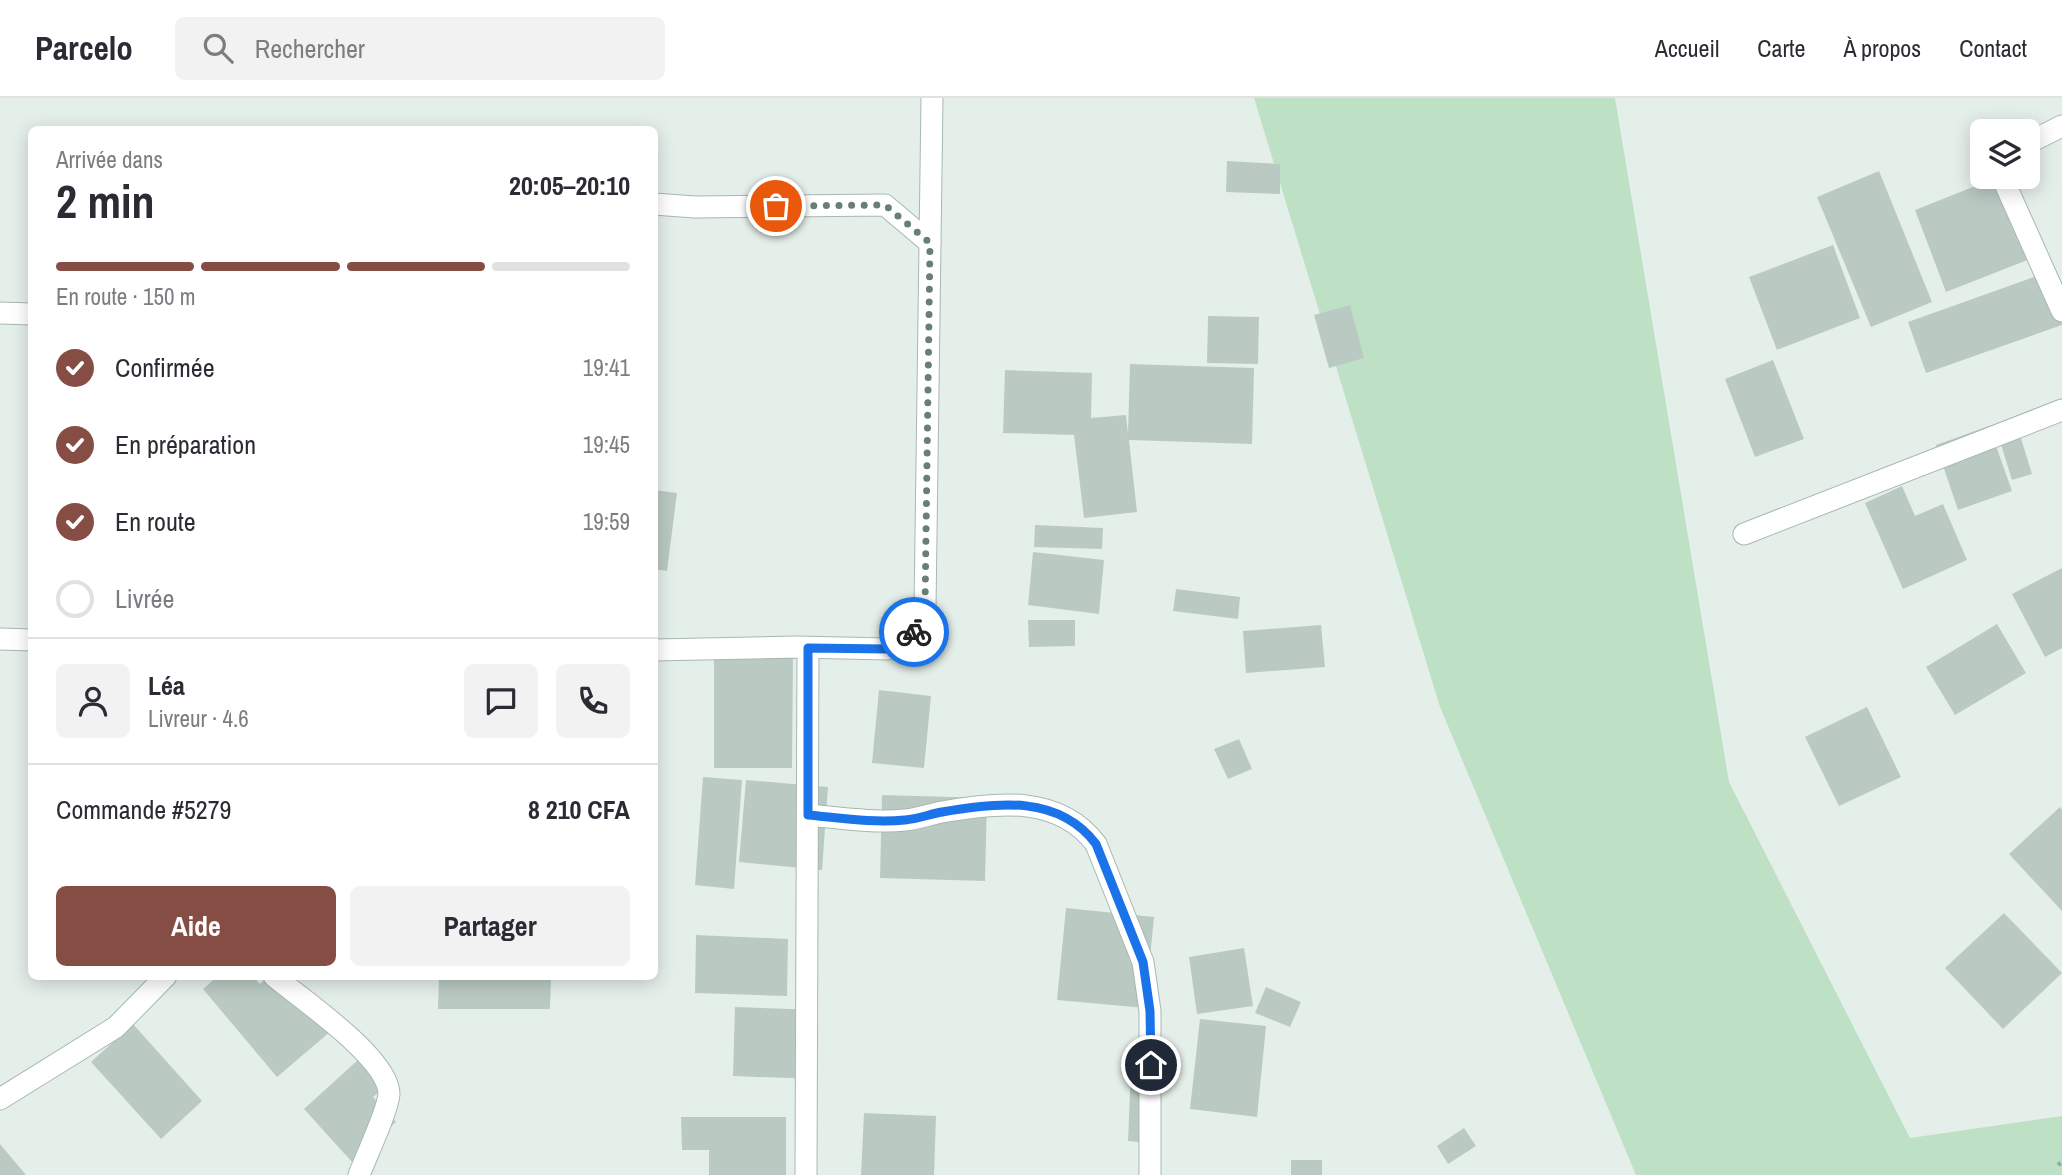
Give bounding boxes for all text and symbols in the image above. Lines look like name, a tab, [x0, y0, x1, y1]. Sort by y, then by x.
search box	[175, 17, 665, 80]
text: Parcelo	[35, 26, 133, 70]
icon: search	[199, 29, 237, 67]
text: Rechercher	[255, 31, 365, 66]
text: Accueil	[1655, 32, 1719, 64]
text: Carte	[1757, 32, 1805, 64]
text: À propos	[1843, 32, 1921, 64]
text: Contact	[1959, 32, 2027, 64]
map controls	[1970, 119, 2040, 189]
button: layers	[1970, 119, 2040, 189]
text: Arrivée dans	[56, 144, 163, 175]
text: 20:05–20:10	[509, 168, 630, 203]
text: 2 min	[56, 170, 155, 232]
pin	[746, 176, 806, 236]
icon: bag	[757, 187, 795, 225]
text: En route · 150 m	[56, 281, 195, 312]
icon: check	[56, 349, 94, 387]
text: Confirmée	[115, 350, 215, 385]
text: 19:41	[583, 352, 630, 383]
icon: check	[56, 426, 94, 464]
text: En préparation	[115, 427, 256, 462]
text: 19:45	[583, 429, 630, 460]
icon: check	[56, 503, 94, 541]
text: En route	[115, 504, 196, 539]
text: 19:59	[583, 506, 630, 537]
text: Livrée	[115, 581, 174, 616]
courier	[879, 597, 949, 667]
icon: bike	[895, 613, 933, 651]
button: person	[56, 664, 130, 738]
button: chat	[464, 664, 538, 738]
button: phone	[556, 664, 630, 738]
text: Léa	[148, 668, 185, 703]
text: Livreur · 4.6	[148, 703, 249, 734]
text: Commande #5279	[56, 792, 231, 827]
text: 8 210 CFA	[528, 792, 630, 827]
button: Aide	[56, 886, 336, 966]
button: Partager	[350, 886, 630, 966]
pin	[1121, 1035, 1181, 1095]
icon: home	[1132, 1046, 1170, 1084]

